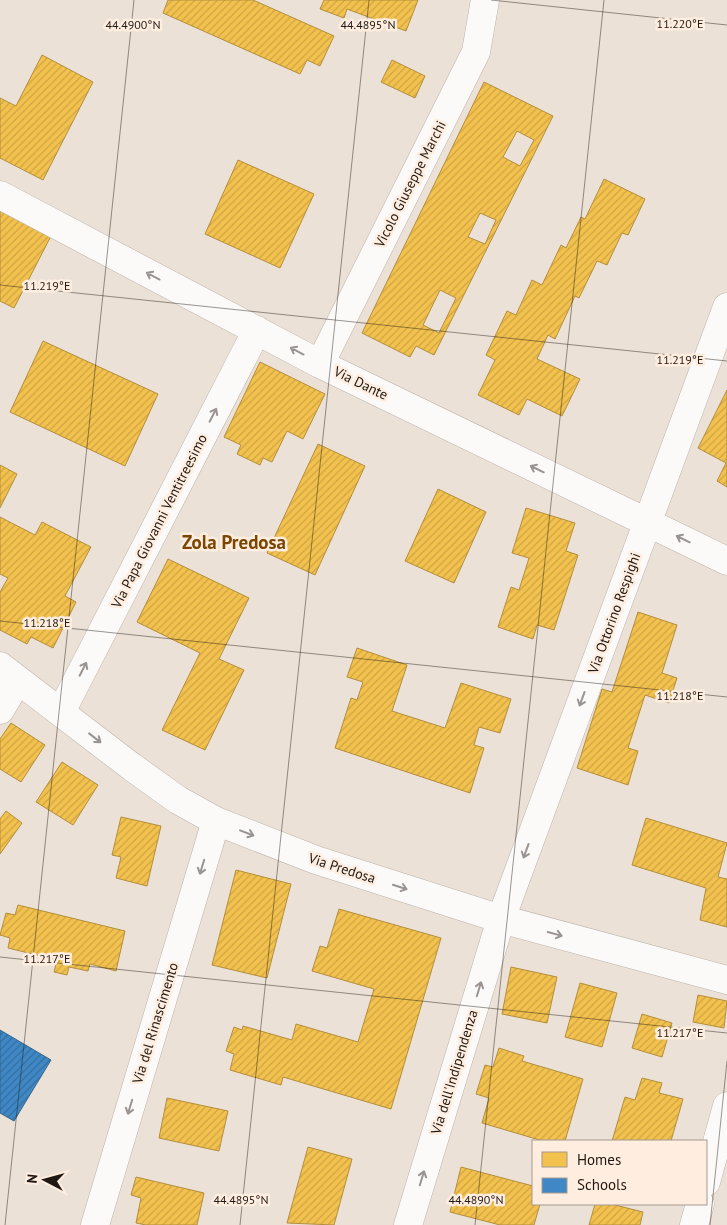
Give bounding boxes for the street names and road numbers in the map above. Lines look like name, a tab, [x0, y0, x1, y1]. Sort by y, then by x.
street label: Vicolo Giuseppe Marchi	[370, 118, 450, 251]
street label: Via Dante	[330, 362, 391, 404]
street label: Via Papa Giovanni Ventitreesimo	[107, 431, 211, 612]
street label: Via Ottorino Respighi	[583, 550, 644, 677]
street label: Via Predosa	[305, 848, 378, 887]
street label: Via del Rinascimento	[128, 960, 182, 1087]
street label: Via dell'Indipendenza	[426, 1008, 481, 1137]

